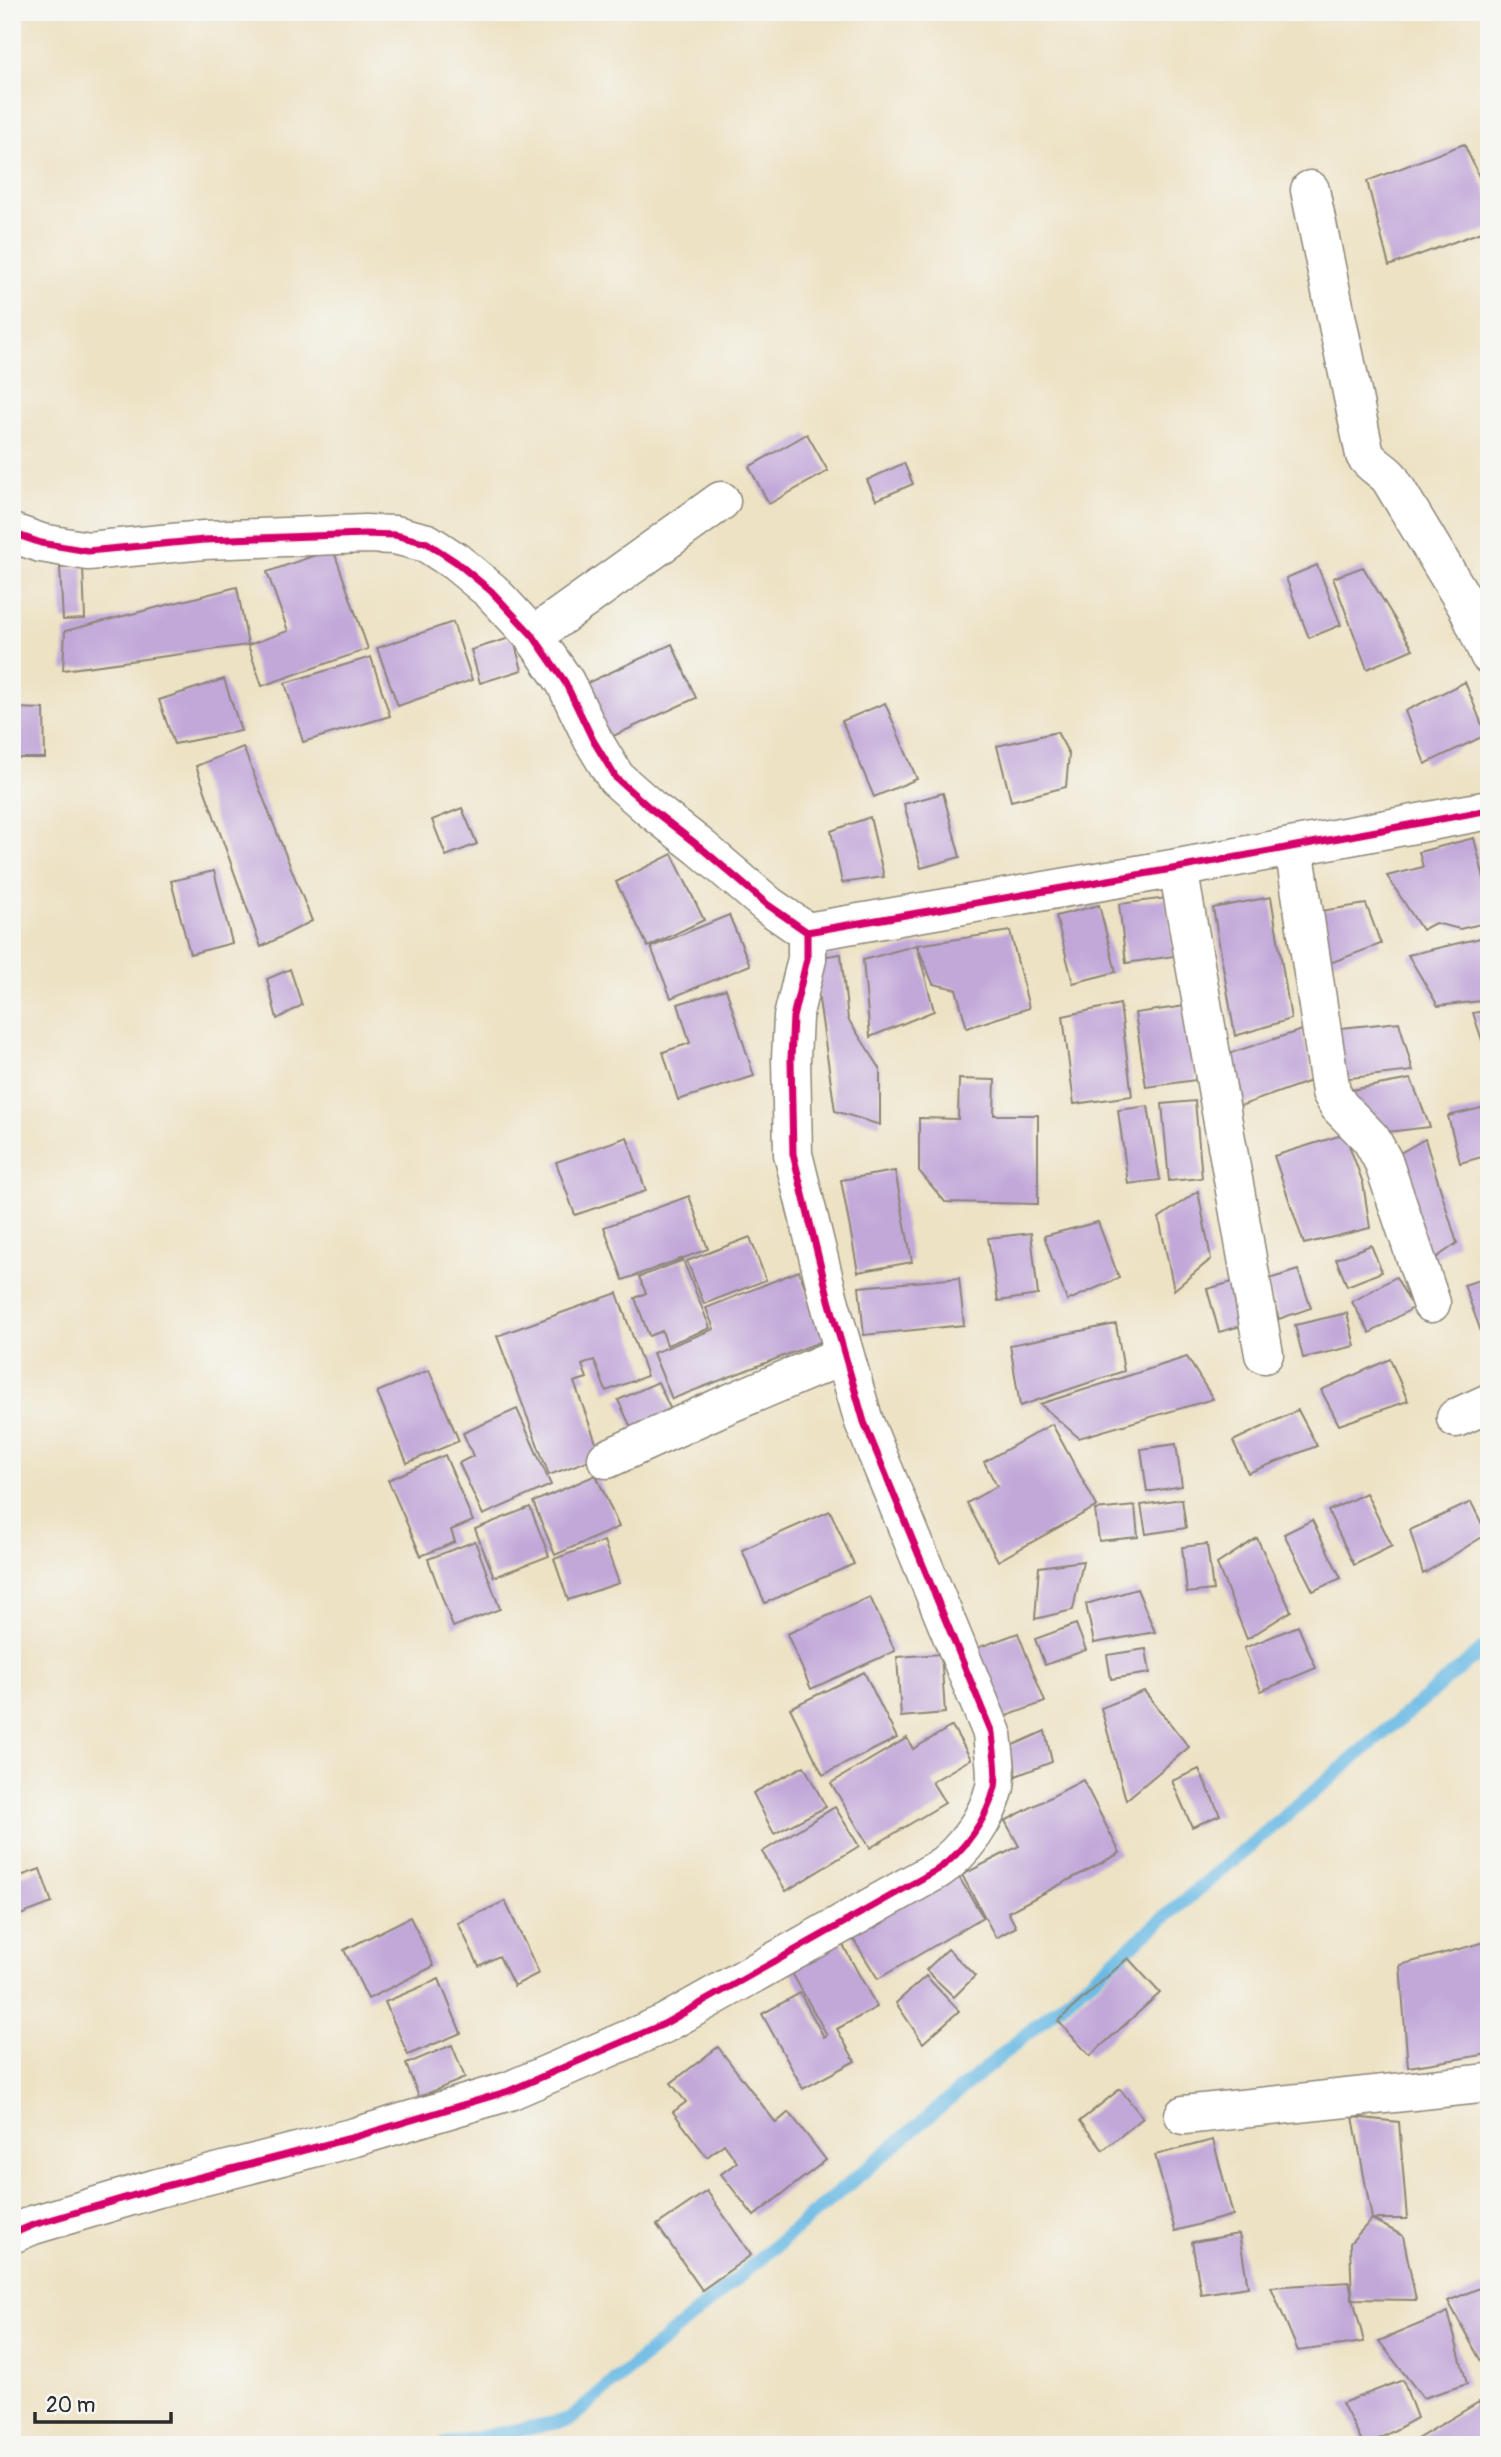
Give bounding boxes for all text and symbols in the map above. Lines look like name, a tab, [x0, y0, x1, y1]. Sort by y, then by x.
scale bar	[35, 2380, 172, 2424]
text: 20 m	[46, 2392, 95, 2419]

